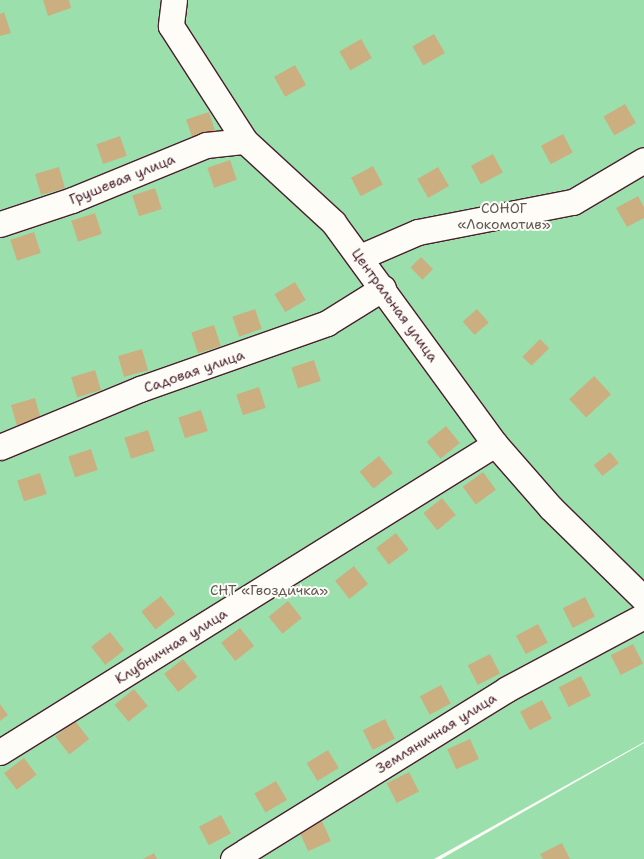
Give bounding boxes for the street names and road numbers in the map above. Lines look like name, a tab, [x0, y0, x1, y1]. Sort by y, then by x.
street label: Грушевая улица	[67, 150, 177, 208]
street label: Центральная улица	[348, 245, 442, 365]
street label: Садовая улица	[142, 346, 246, 396]
street label: Клубничная улица	[112, 605, 230, 687]
street label: Земляничная улица	[373, 689, 499, 777]

